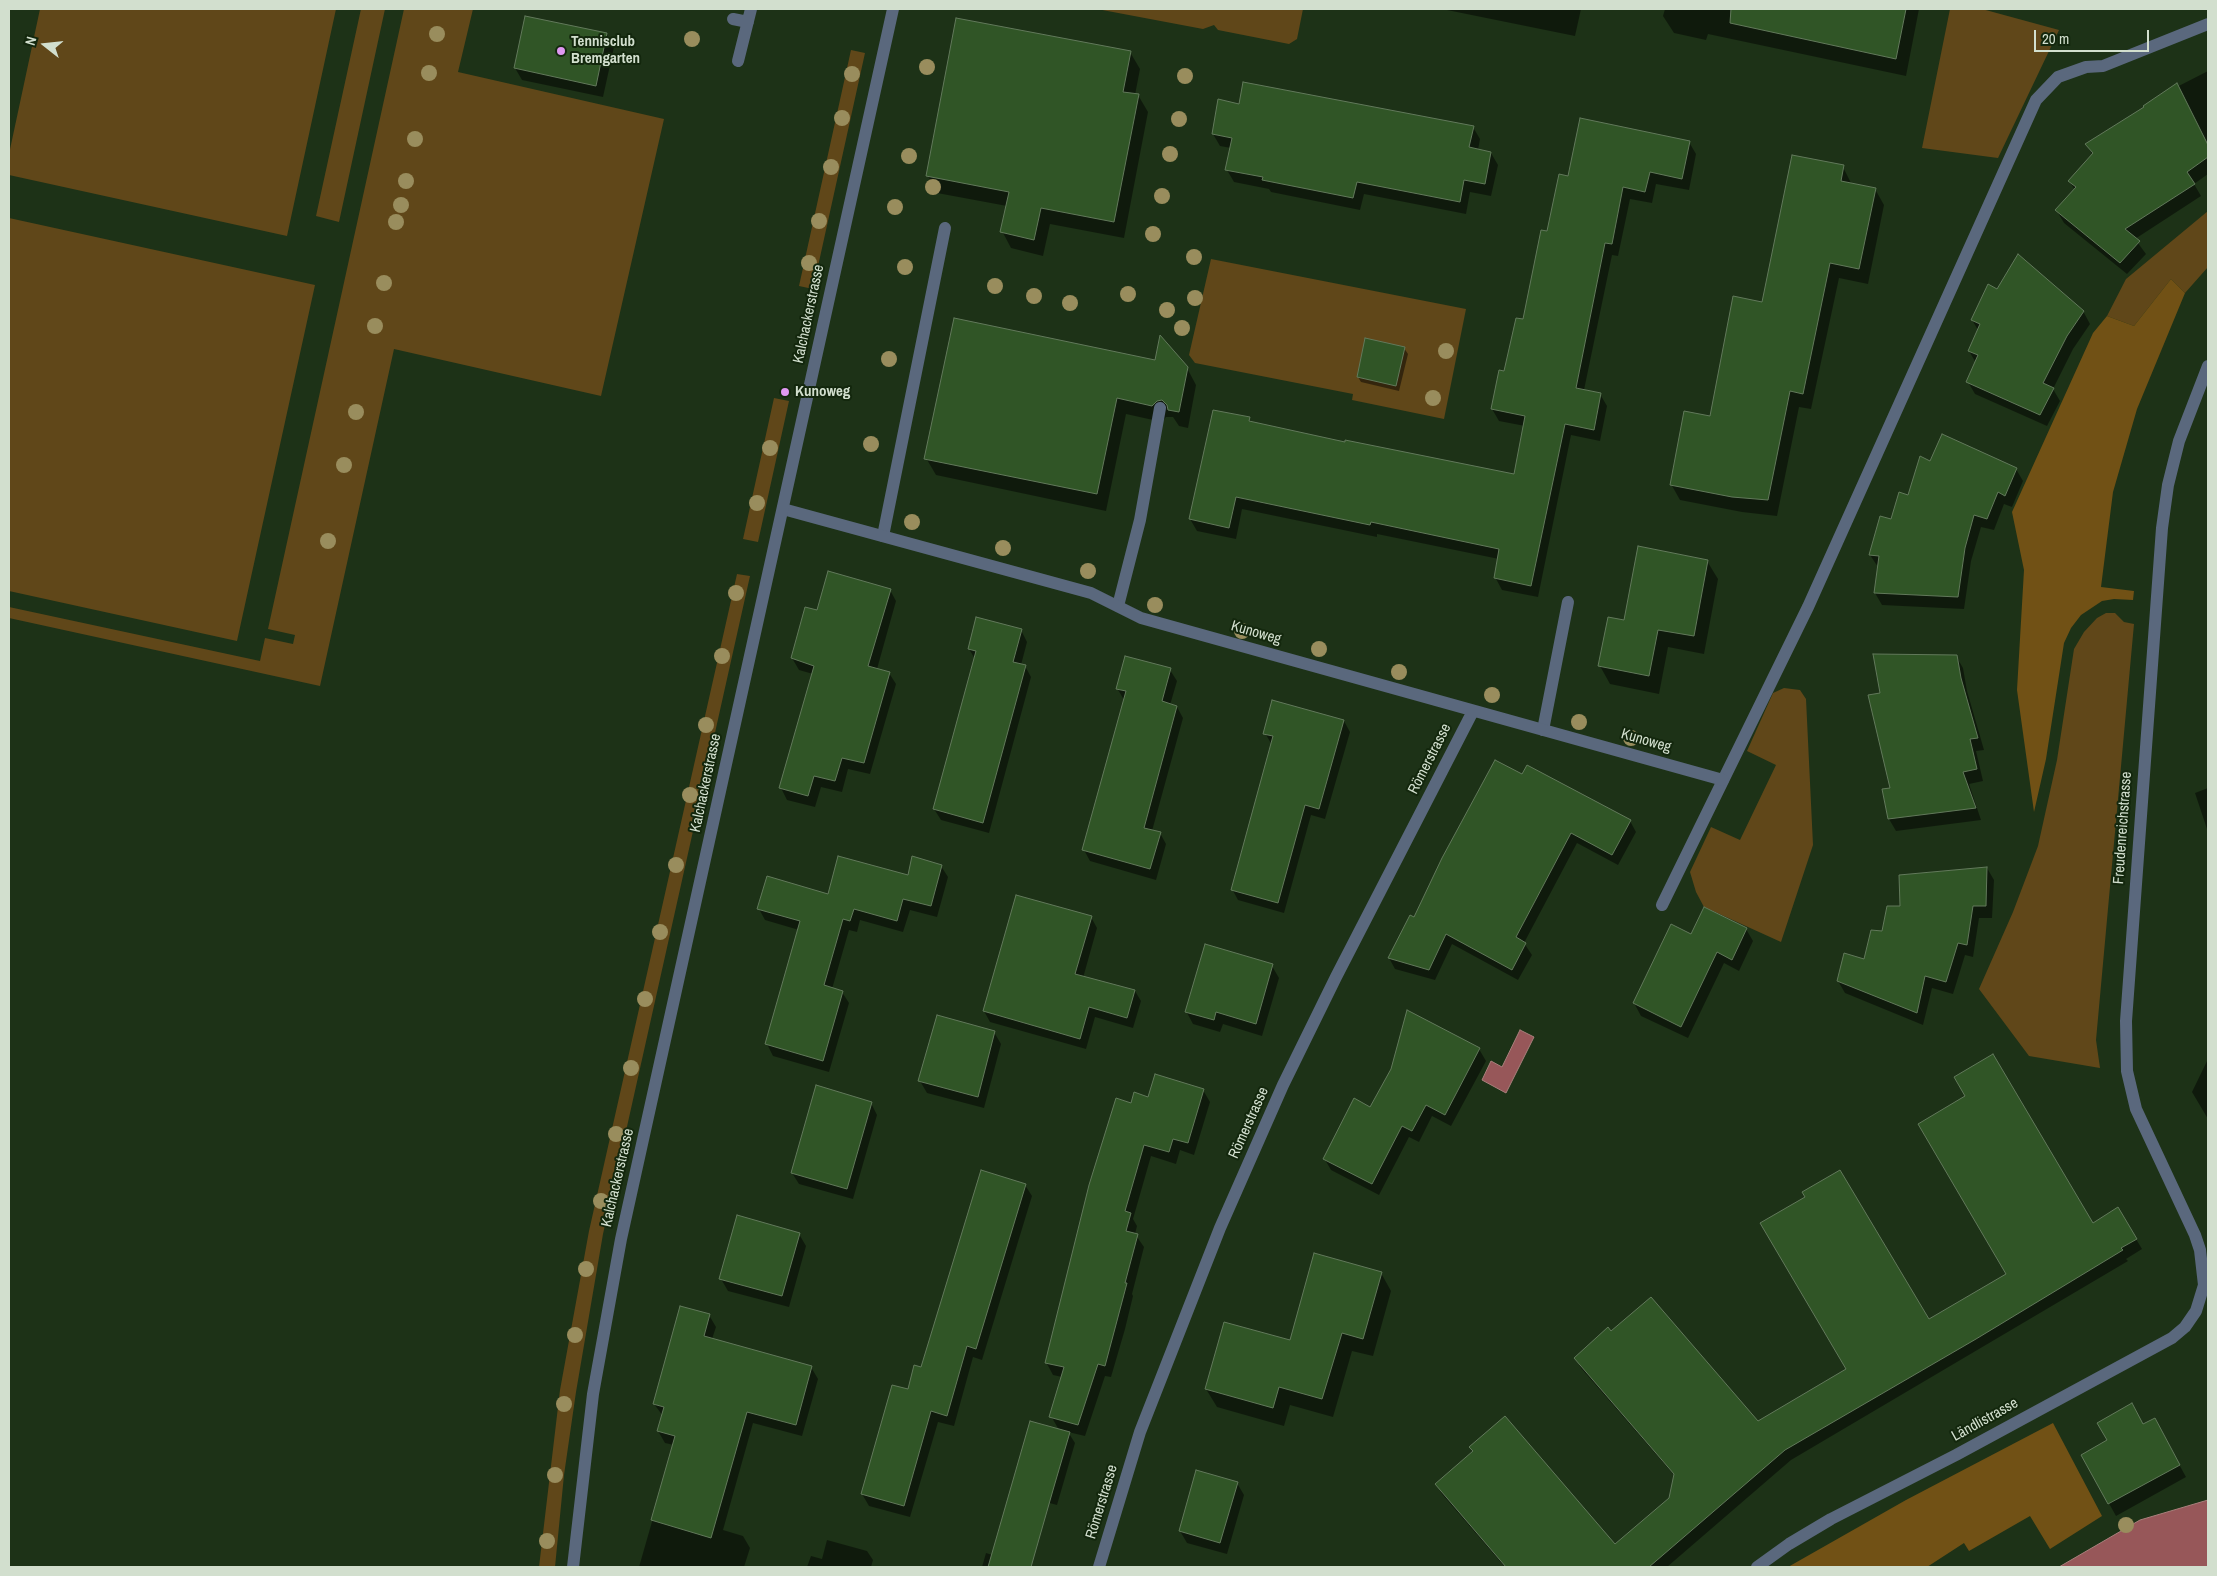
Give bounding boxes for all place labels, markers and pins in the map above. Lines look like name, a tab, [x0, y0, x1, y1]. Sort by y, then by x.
place label: Tennisclub Bremgarten	[571, 33, 640, 68]
marker: Tennisclub Bremgarten	[555, 45, 567, 57]
place label: Kunoweg	[795, 383, 850, 401]
marker: Kunoweg	[779, 386, 791, 398]

